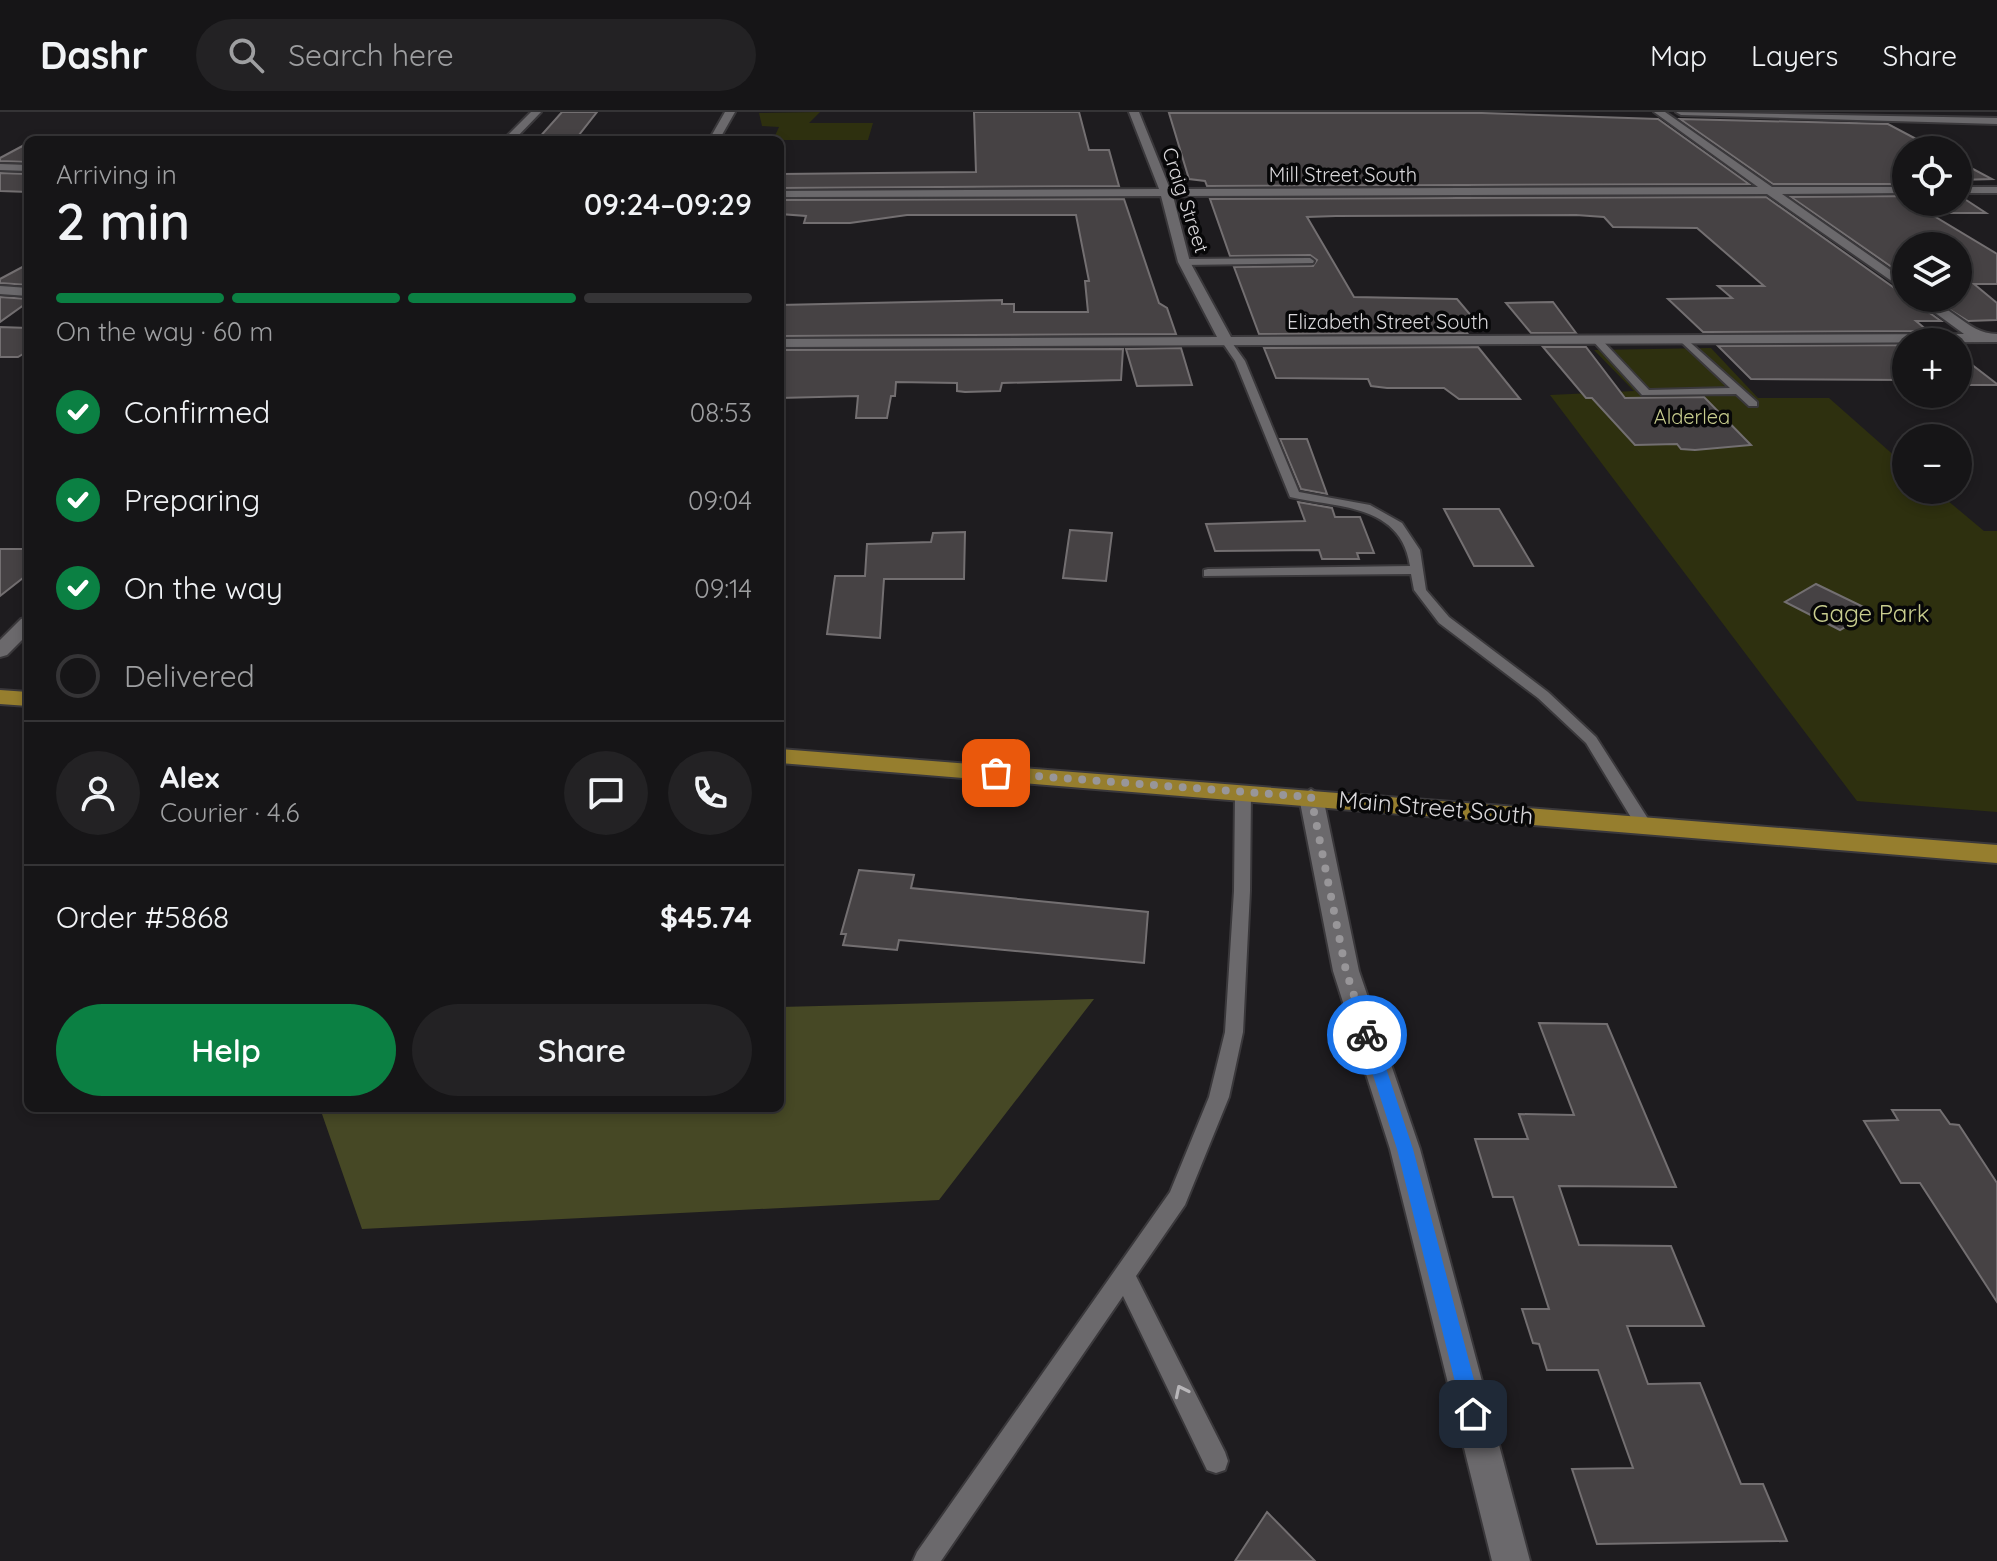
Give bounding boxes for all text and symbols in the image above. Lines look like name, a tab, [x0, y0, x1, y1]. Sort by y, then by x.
search box	[196, 19, 756, 91]
text: Dashr	[40, 31, 148, 79]
icon: search	[224, 33, 268, 77]
text: Search here	[288, 36, 454, 74]
text: Map	[1650, 38, 1707, 73]
text: Layers	[1751, 38, 1838, 73]
text: Share	[1882, 38, 1957, 73]
map controls	[1892, 136, 1972, 504]
button: locate	[1892, 136, 1972, 216]
street label: Craig Street	[1157, 144, 1215, 256]
text: Arriving in	[56, 158, 177, 191]
street label: Mill Street South	[1269, 162, 1417, 187]
text: 09:24–09:29	[584, 185, 752, 223]
text: 2 min	[56, 188, 190, 253]
button: layers	[1892, 232, 1972, 312]
street label: Elizabeth Street South	[1287, 309, 1489, 334]
text: On the way · 60 m	[56, 315, 273, 348]
button: +	[1892, 328, 1972, 408]
icon: check	[56, 390, 100, 434]
text: Confirmed	[124, 393, 270, 431]
text: 08:53	[690, 396, 752, 429]
park label: Alderlea	[1654, 404, 1730, 429]
button: −	[1892, 424, 1972, 504]
icon: check	[56, 478, 100, 522]
text: Preparing	[124, 481, 260, 519]
text: 09:04	[688, 484, 752, 517]
icon: check	[56, 566, 100, 610]
text: On the way	[124, 569, 283, 607]
text: 09:14	[694, 572, 752, 605]
park label: Gage Park	[1813, 598, 1929, 628]
text: Delivered	[124, 657, 255, 695]
pin	[962, 739, 1030, 807]
button: person	[56, 751, 140, 835]
button: chat	[564, 751, 648, 835]
button: phone	[668, 751, 752, 835]
icon: bag	[974, 751, 1018, 795]
text: Alex	[160, 758, 219, 796]
street label: Main Street South	[1337, 784, 1535, 830]
text: Courier · 4.6	[160, 796, 299, 829]
text: Order #5868	[56, 898, 229, 936]
text: $45.74	[660, 898, 752, 936]
courier	[1327, 995, 1407, 1075]
button: Help	[56, 1004, 396, 1096]
button: Share	[412, 1004, 752, 1096]
icon: bike	[1345, 1013, 1389, 1057]
pin	[1439, 1380, 1507, 1448]
one-way arrow	[1176, 1385, 1191, 1400]
icon: home	[1451, 1392, 1495, 1436]

